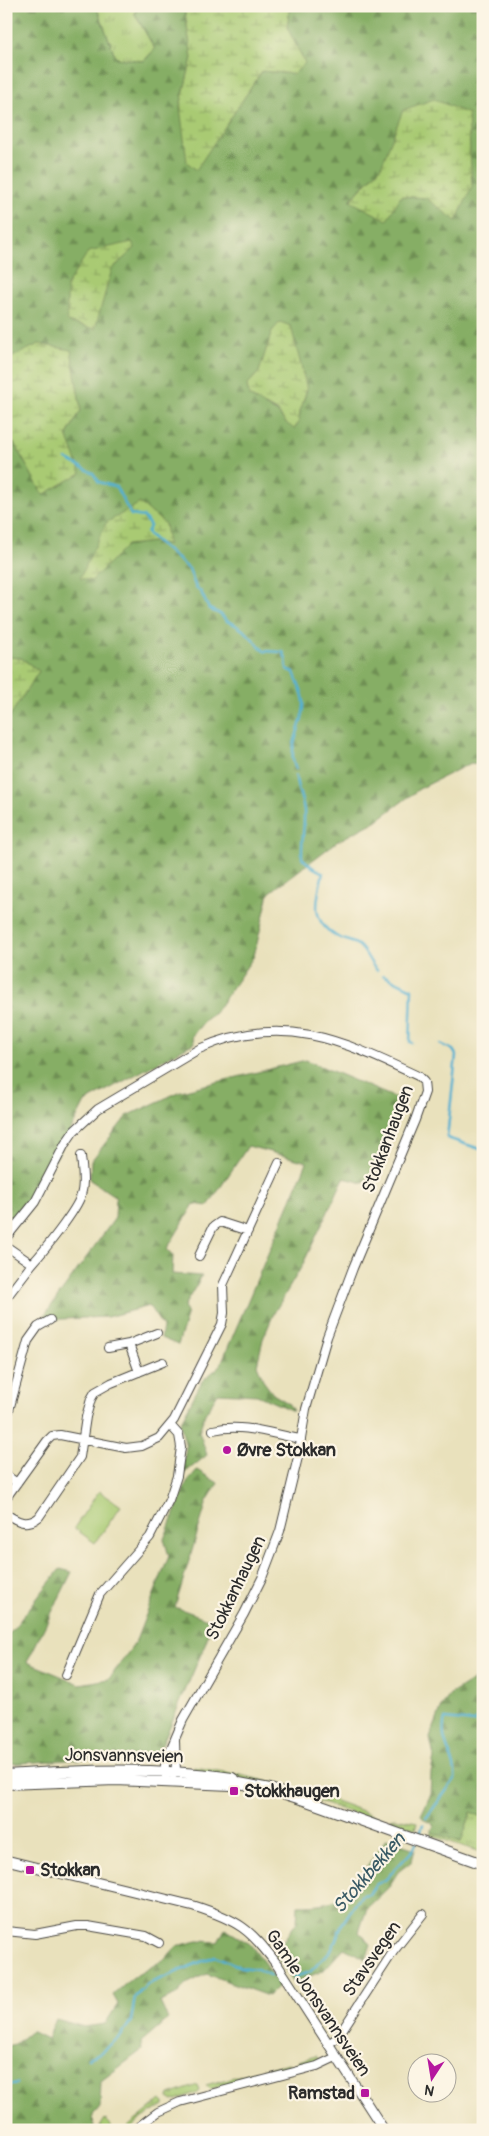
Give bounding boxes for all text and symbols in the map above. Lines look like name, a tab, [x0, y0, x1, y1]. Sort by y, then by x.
street label: Stokkanhaugen	[357, 1082, 419, 1196]
place label: Øvre Stokkan	[237, 1439, 336, 1462]
marker: Øvre Stokkan	[221, 1444, 233, 1456]
street label: Stokkanhaugen	[201, 1532, 271, 1644]
street label: Jonsvannsveien	[64, 1743, 184, 1769]
place label: Stokkhaugen	[244, 1780, 340, 1803]
marker: Stokkhaugen	[228, 1785, 240, 1797]
water label: Stokkbekken	[327, 1827, 411, 1918]
place label: Stokkan	[40, 1859, 100, 1882]
marker: Stokkan	[24, 1864, 36, 1876]
street label: Stavsvegen	[338, 1917, 406, 2001]
street label: Gamle Jonsvannsveien	[260, 1925, 376, 2081]
north arrow	[406, 2054, 456, 2104]
text: N	[423, 2081, 436, 2100]
place label: Ramstad	[288, 2082, 355, 2105]
marker: Ramstad	[359, 2087, 371, 2099]

